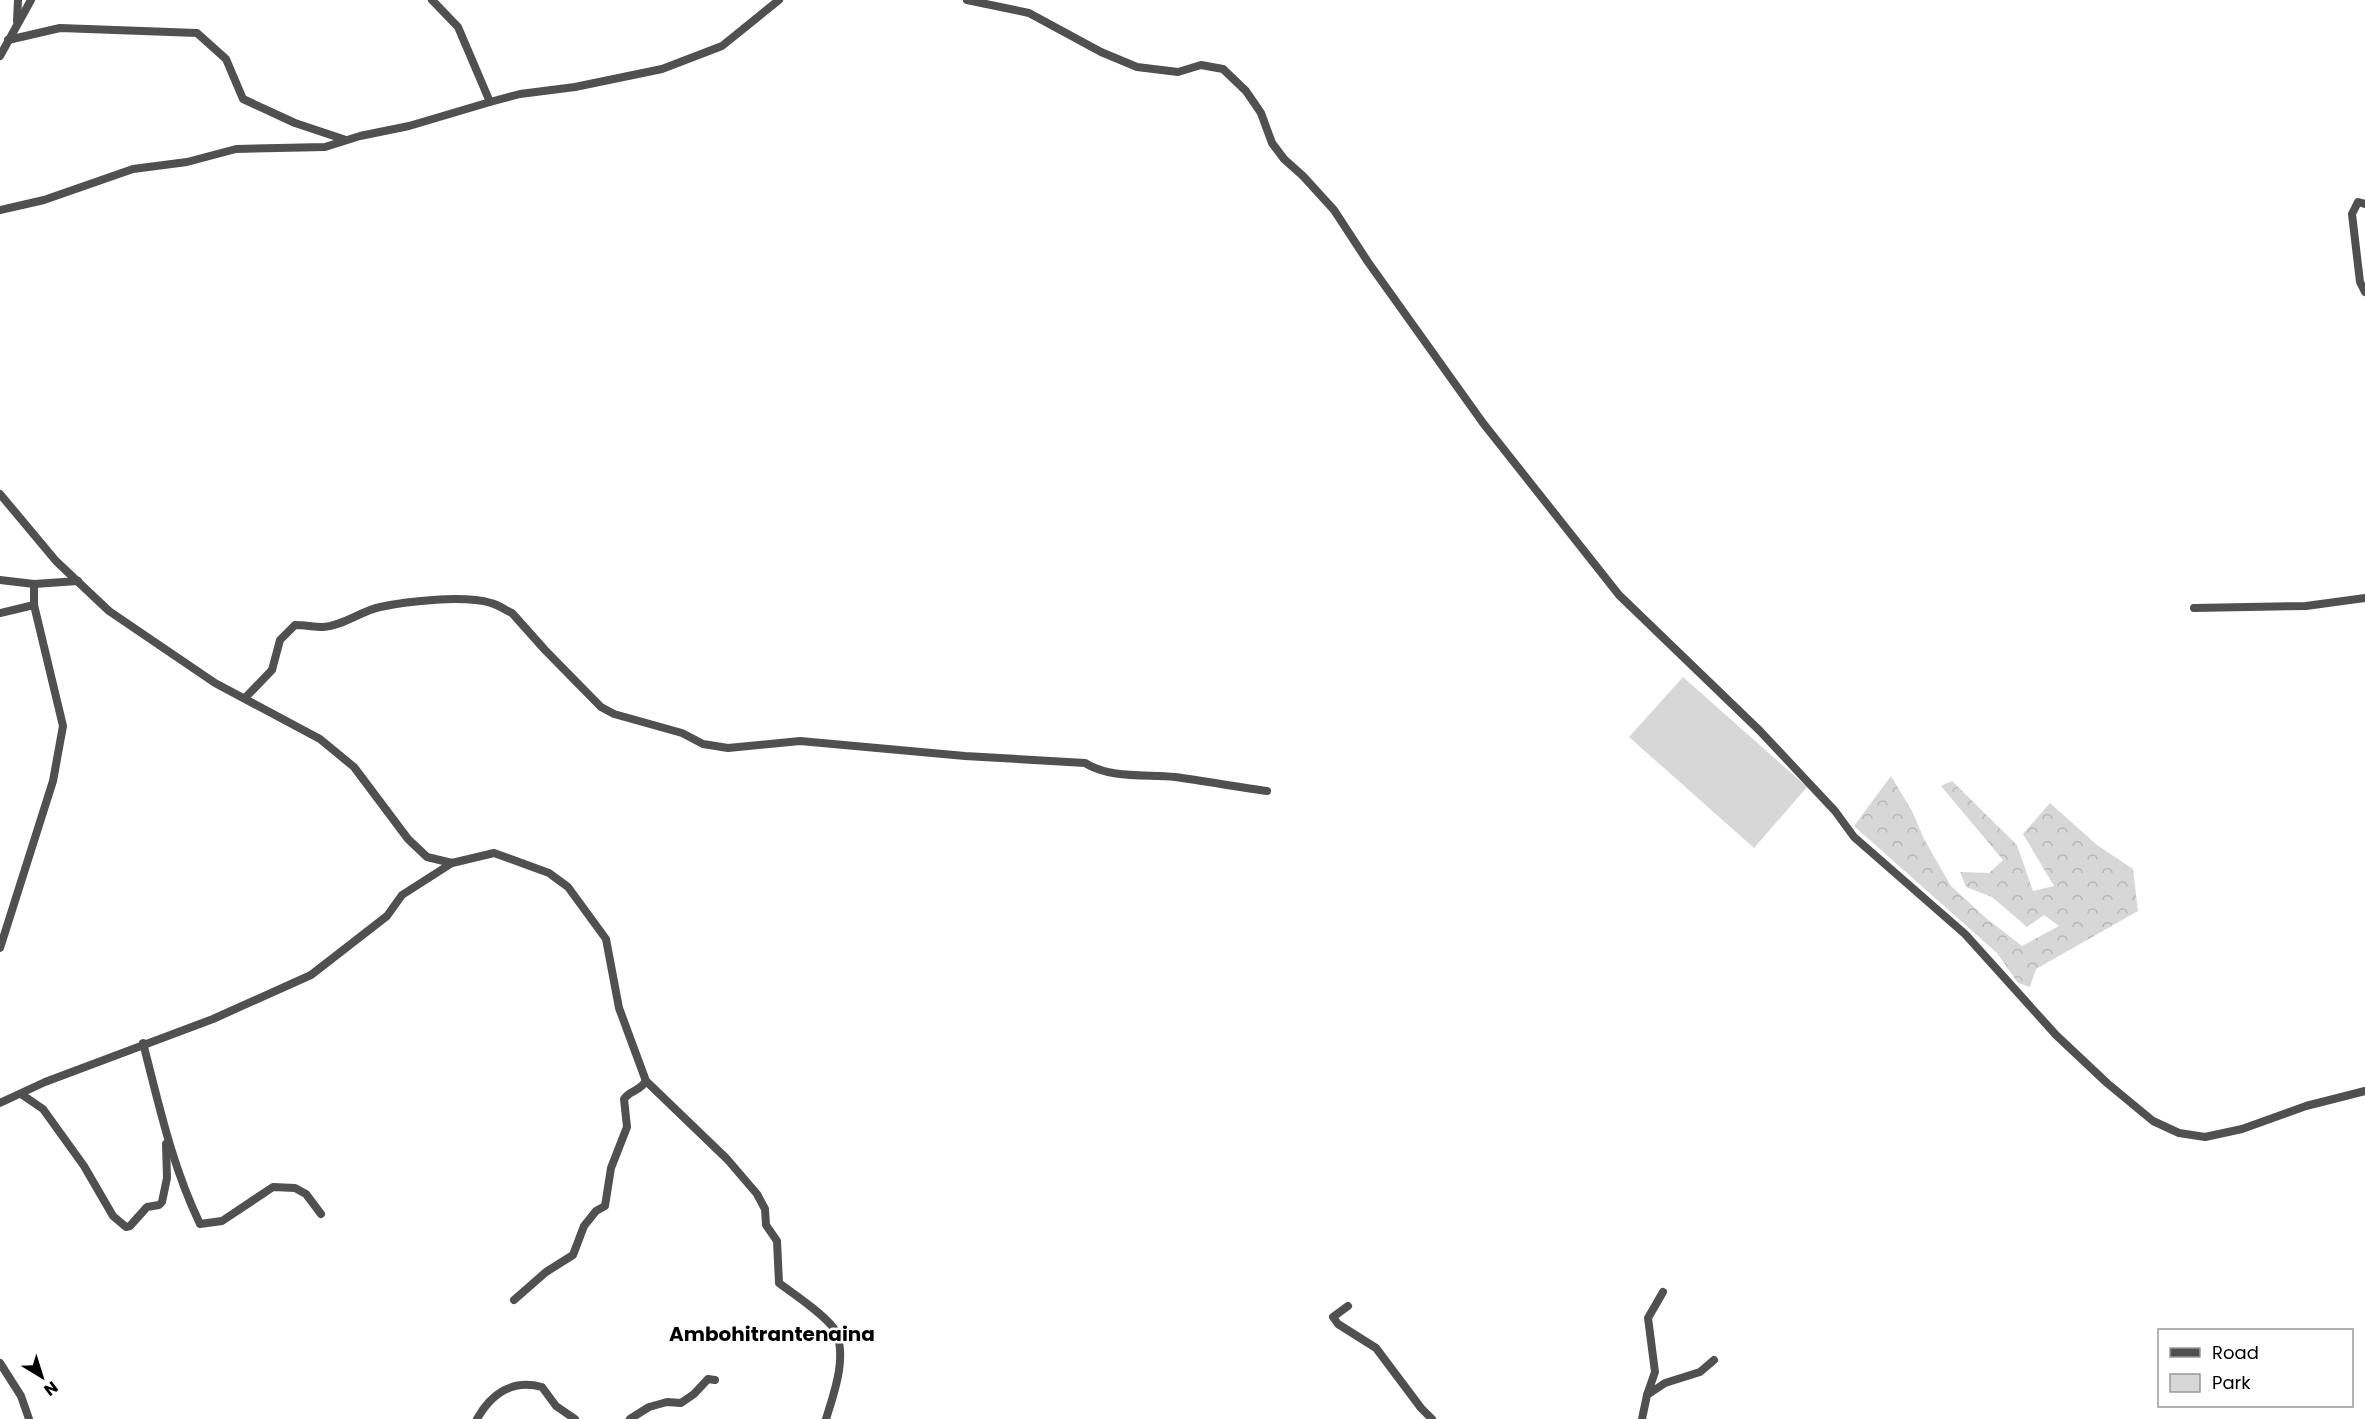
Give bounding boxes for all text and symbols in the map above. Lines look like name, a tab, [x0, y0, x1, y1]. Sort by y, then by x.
district label: Ambohitrantenaina	[669, 1320, 875, 1348]
legend	[2158, 1329, 2353, 1407]
text: Road	[2212, 1340, 2259, 1365]
north arrow	[12, 1347, 72, 1407]
text: Park	[2212, 1370, 2251, 1395]
text: N	[39, 1376, 63, 1401]

